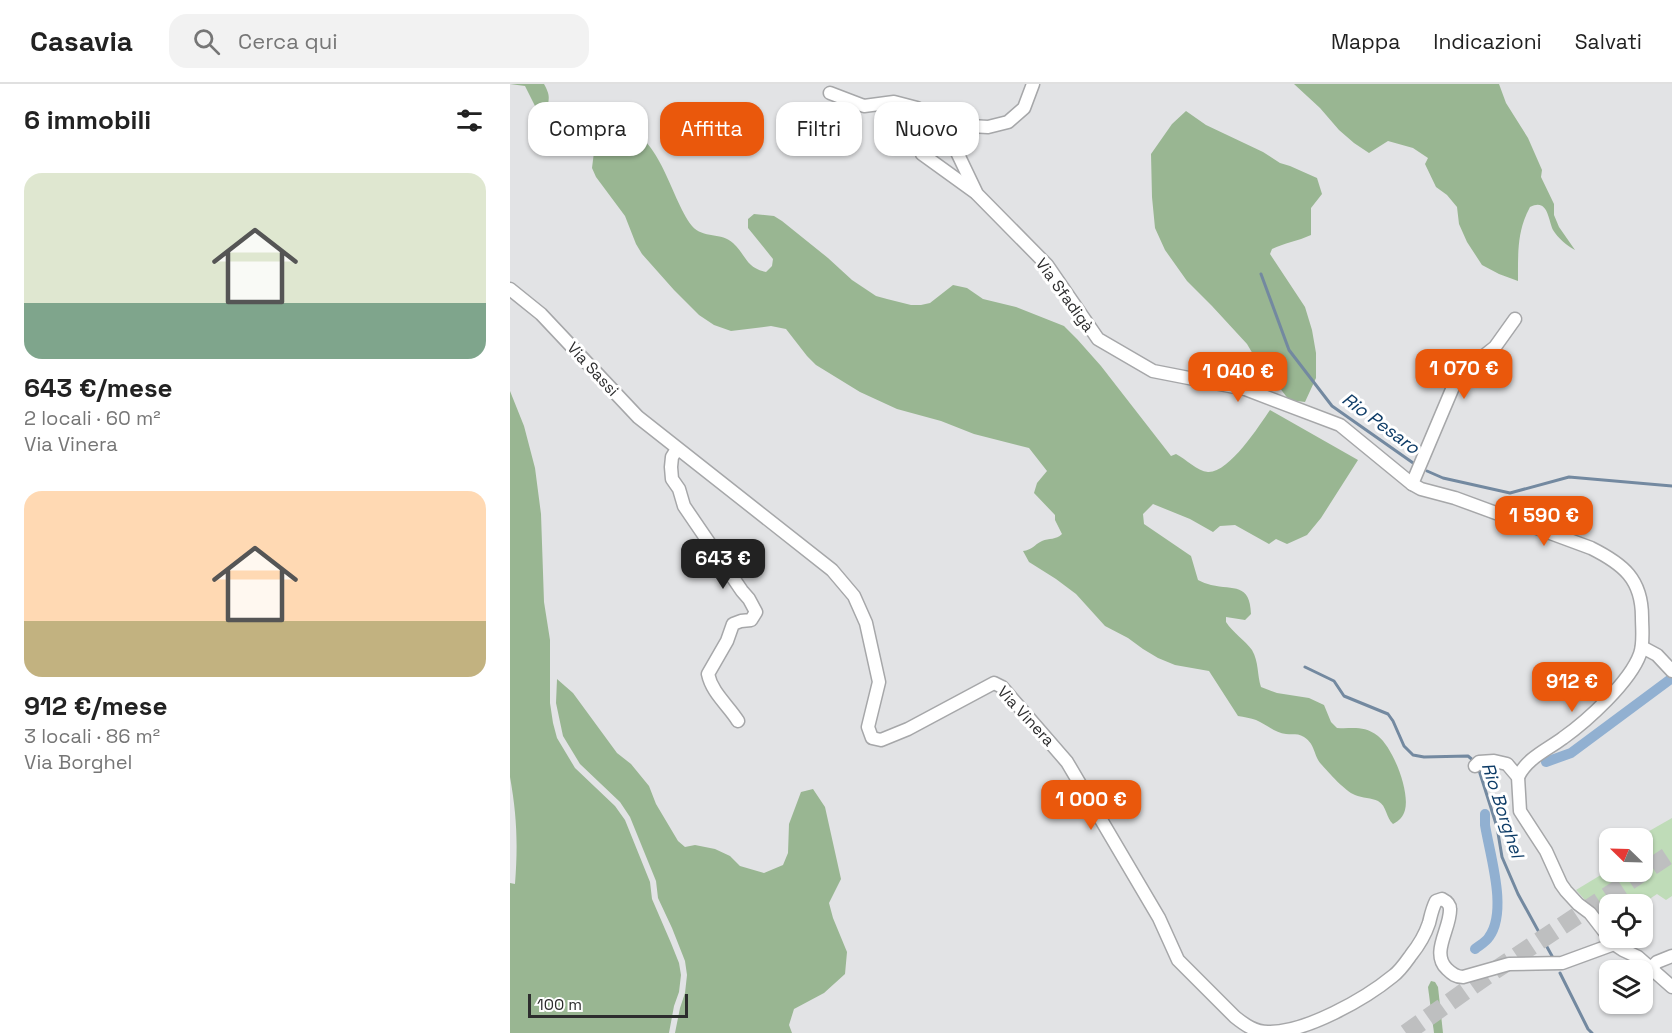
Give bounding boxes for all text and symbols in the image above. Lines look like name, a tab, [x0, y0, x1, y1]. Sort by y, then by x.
search box	[169, 14, 589, 68]
text: Casavia	[30, 23, 133, 59]
icon: search	[190, 25, 223, 58]
text: Cerca qui	[238, 27, 338, 55]
text: Mappa	[1331, 28, 1400, 55]
text: Indicazioni	[1433, 28, 1542, 55]
text: Salvati	[1575, 28, 1642, 55]
chip: Compra	[528, 102, 648, 156]
chip: Affitta	[660, 102, 764, 156]
chip: Filtri	[776, 102, 862, 156]
chip: Nuovo	[874, 102, 979, 156]
text: 6 immobili	[24, 103, 151, 137]
icon: filters	[453, 104, 486, 137]
icon: home	[201, 212, 309, 320]
street label: Via Sfadigà	[1031, 254, 1099, 336]
street label: Via Sassi	[563, 337, 623, 401]
pin: 1 070 €	[1409, 349, 1519, 400]
pin: 1 040 €	[1183, 352, 1293, 403]
text: 1 070 €	[1429, 355, 1499, 381]
text: 1 040 €	[1202, 358, 1274, 384]
text: 643 €/mese	[24, 371, 173, 405]
water label: Rio Pesaro	[1338, 387, 1425, 459]
text: 2 locali · 60 m²	[24, 405, 160, 431]
text: Via Vinera	[24, 431, 118, 457]
pin: 1 590 €	[1489, 496, 1599, 547]
text: 1 590 €	[1509, 502, 1579, 528]
icon: home	[201, 530, 309, 638]
pin: 643 €	[681, 539, 765, 590]
text: 643 €	[695, 545, 751, 571]
pin: 912 €	[1530, 662, 1614, 713]
text: 912 €	[1546, 668, 1598, 694]
street label: Via Vinera	[993, 681, 1059, 751]
text: 912 €/mese	[24, 689, 167, 723]
text: 3 locali · 86 m²	[24, 723, 160, 749]
text: Via Borghel	[24, 749, 133, 775]
water label: Rio Borghel	[1477, 760, 1530, 863]
pin: 1 000 €	[1036, 780, 1146, 831]
text: 1 000 €	[1055, 786, 1127, 812]
north arrow	[1599, 828, 1653, 882]
map controls	[1599, 828, 1653, 1014]
button: locate	[1599, 894, 1653, 948]
button: layers	[1599, 960, 1653, 1014]
scale bar	[528, 991, 688, 1018]
text: 100 m	[537, 994, 582, 1015]

